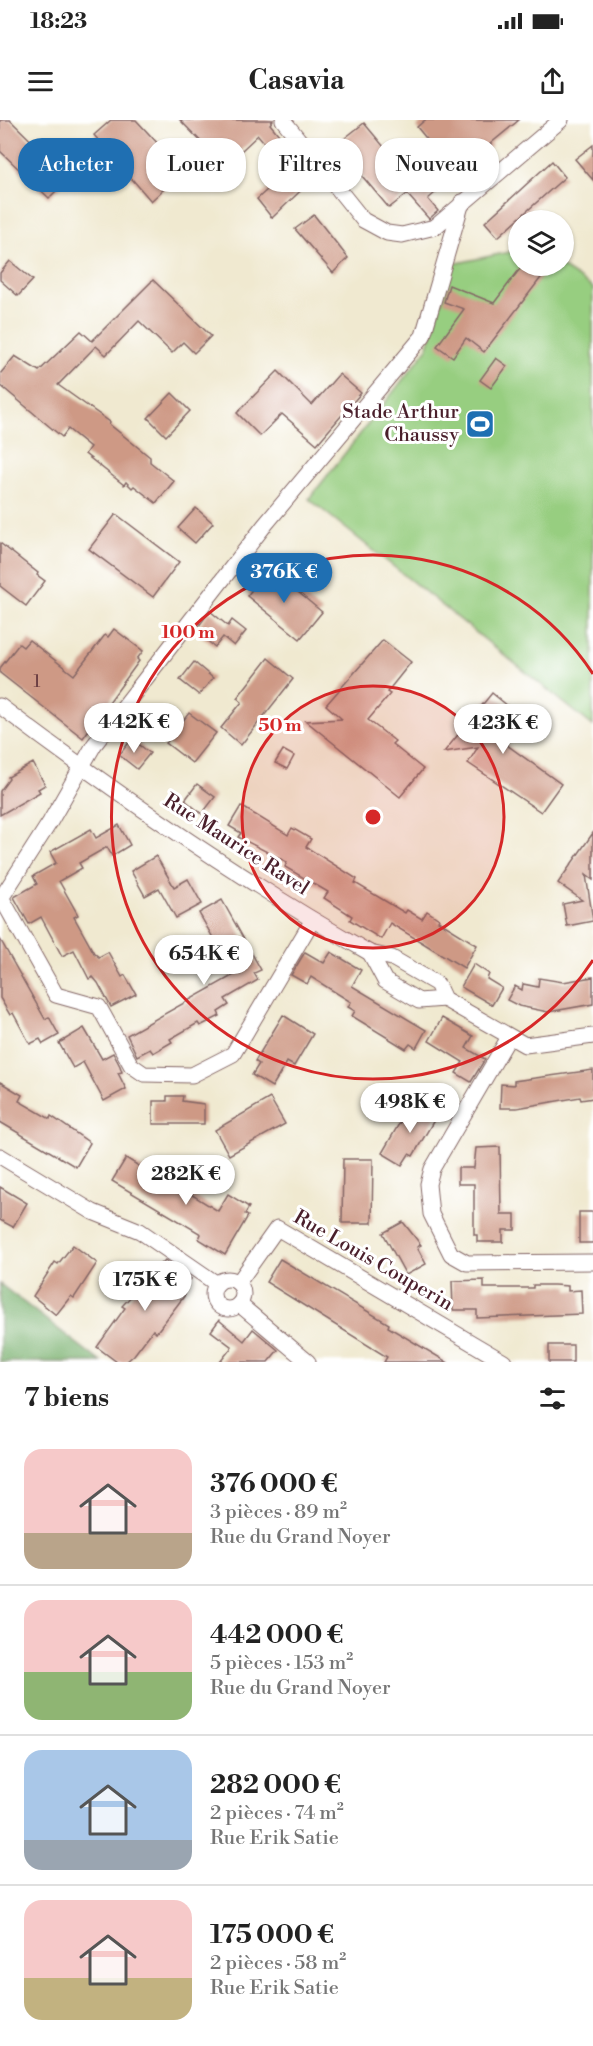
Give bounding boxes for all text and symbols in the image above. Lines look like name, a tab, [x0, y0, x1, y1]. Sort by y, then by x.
text: 18:23	[30, 8, 87, 35]
text: Casavia	[248, 64, 345, 98]
icon: menu	[24, 65, 57, 98]
icon: share	[536, 65, 569, 98]
chip: Acheter	[18, 138, 134, 192]
chip: Louer	[146, 138, 246, 192]
chip: Filtres	[258, 138, 363, 192]
chip: Nouveau	[375, 138, 499, 192]
map controls	[508, 210, 574, 276]
button: layers	[508, 210, 574, 276]
place label: Stade Arthur Chaussy	[342, 400, 459, 448]
sports icon: Stade Arthur Chaussy	[464, 408, 496, 440]
pin: 376K €	[235, 553, 333, 604]
text: 376K €	[250, 560, 318, 585]
text: 100 m	[161, 621, 215, 644]
house number: 1	[34, 672, 41, 692]
pin: 442K €	[85, 703, 183, 754]
pin: 423K €	[454, 704, 552, 755]
text: 442K €	[98, 710, 170, 735]
text: 423K €	[468, 711, 538, 736]
text: 50 m	[258, 714, 302, 737]
street label: Rue Maurice Ravel	[159, 789, 314, 901]
centre of rings	[363, 807, 383, 827]
pin: 654K €	[155, 935, 253, 986]
text: 654K €	[168, 942, 240, 967]
pin: 498K €	[361, 1083, 459, 1134]
text: 498K €	[374, 1090, 446, 1115]
pin: 282K €	[137, 1155, 235, 1206]
text: 282K €	[151, 1162, 221, 1187]
street label: Rue Louis Couperin	[289, 1205, 457, 1317]
pin: 175K €	[96, 1261, 194, 1312]
text: 175K €	[113, 1268, 177, 1293]
text: 7 biens	[24, 1382, 109, 1414]
icon: filters	[536, 1382, 569, 1415]
text: 376 000 €	[210, 1468, 338, 1500]
icon: home	[72, 1473, 144, 1545]
text: 3 pièces · 89 m²	[210, 1500, 347, 1525]
text: Rue du Grand Noyer	[210, 1525, 391, 1550]
text: 442 000 €	[210, 1619, 343, 1651]
icon: home	[72, 1624, 144, 1696]
text: 5 pièces · 153 m²	[210, 1651, 353, 1676]
text: Rue du Grand Noyer	[210, 1676, 391, 1701]
text: 282 000 €	[210, 1769, 341, 1801]
icon: home	[72, 1774, 144, 1846]
text: 2 pièces · 74 m²	[210, 1801, 344, 1826]
text: Rue Erik Satie	[210, 1826, 339, 1851]
text: 175 000 €	[210, 1919, 334, 1951]
icon: home	[72, 1924, 144, 1996]
text: 2 pièces · 58 m²	[210, 1951, 346, 1976]
text: Rue Erik Satie	[210, 1976, 339, 2001]

